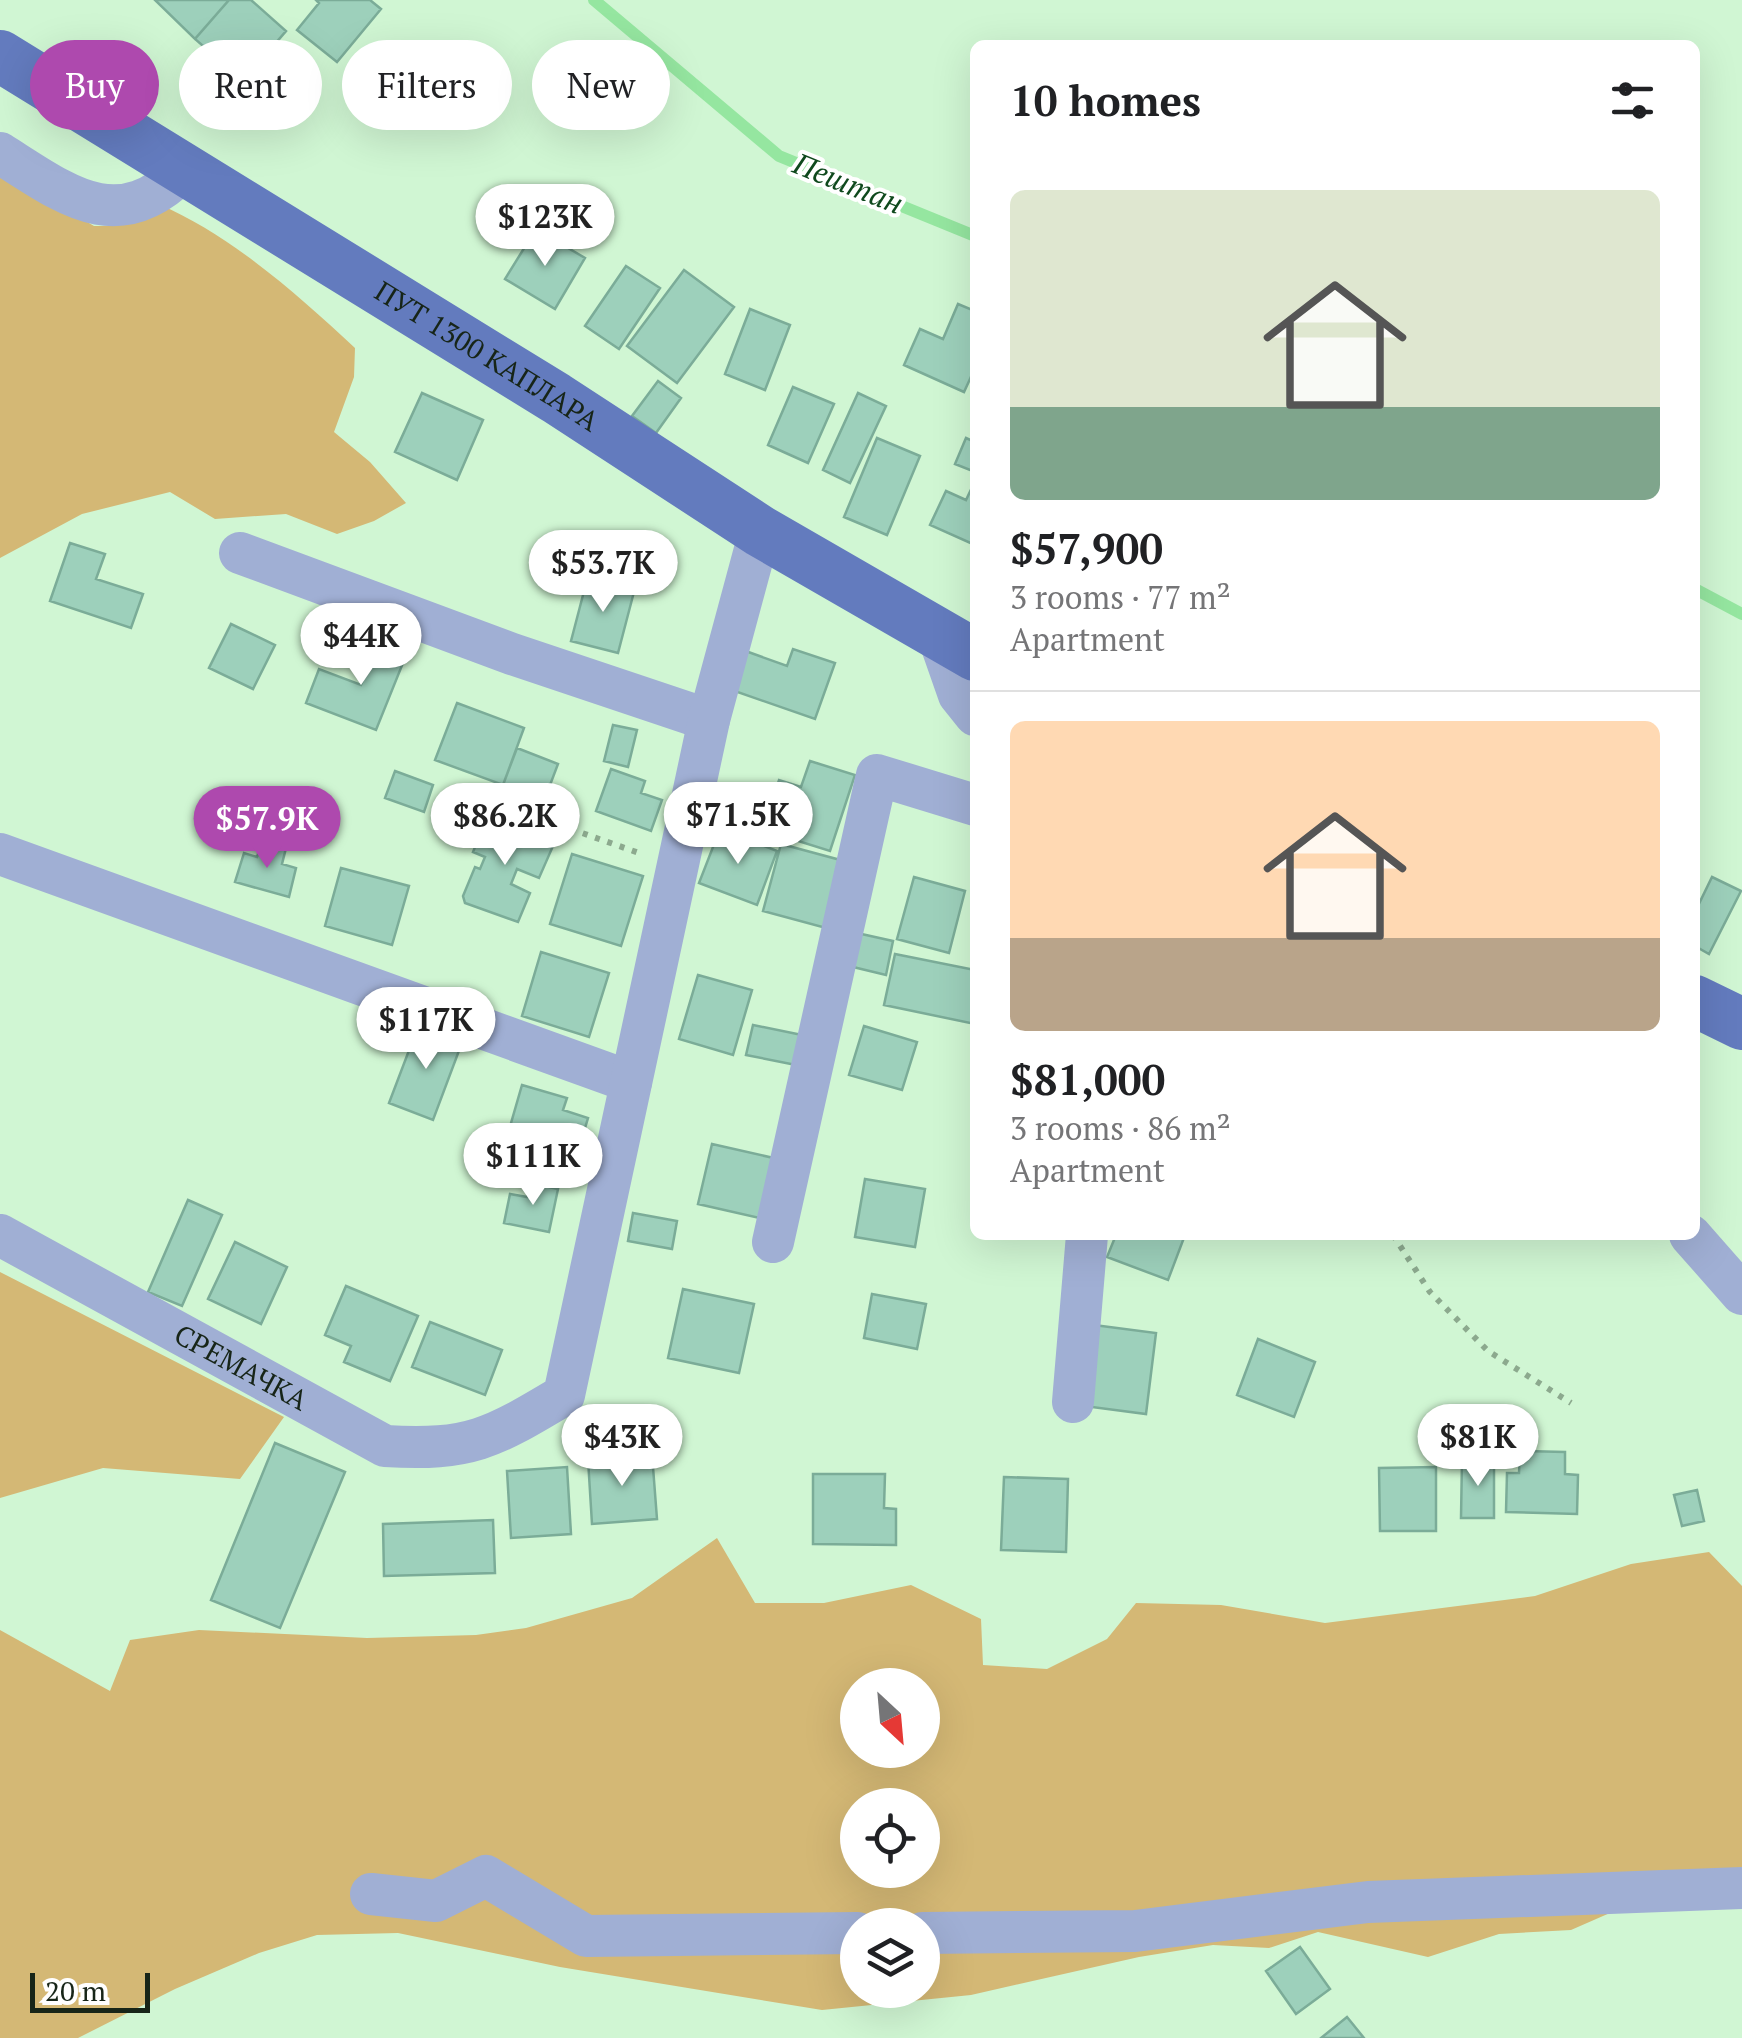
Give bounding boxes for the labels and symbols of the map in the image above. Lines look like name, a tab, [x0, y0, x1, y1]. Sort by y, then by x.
water label: Пештан	[787, 143, 909, 223]
pin: $123K	[475, 184, 615, 269]
street label: ПУТ 1300 КАПЛАРА	[368, 272, 607, 440]
pin: $53.7K	[522, 530, 684, 615]
pin: $44K	[302, 603, 420, 688]
pin: $71.5K	[657, 782, 819, 867]
pin: $86.2K	[424, 783, 586, 868]
pin: $57.9K	[186, 786, 348, 871]
pin: $117K	[356, 987, 496, 1072]
pin: $111K	[463, 1123, 603, 1208]
street label: СРЕМАЧКА	[168, 1315, 315, 1419]
pin: $43K	[563, 1404, 681, 1489]
pin: $81K	[1419, 1404, 1537, 1489]
north arrow	[840, 1668, 940, 1768]
scale bar	[30, 1968, 150, 2012]

